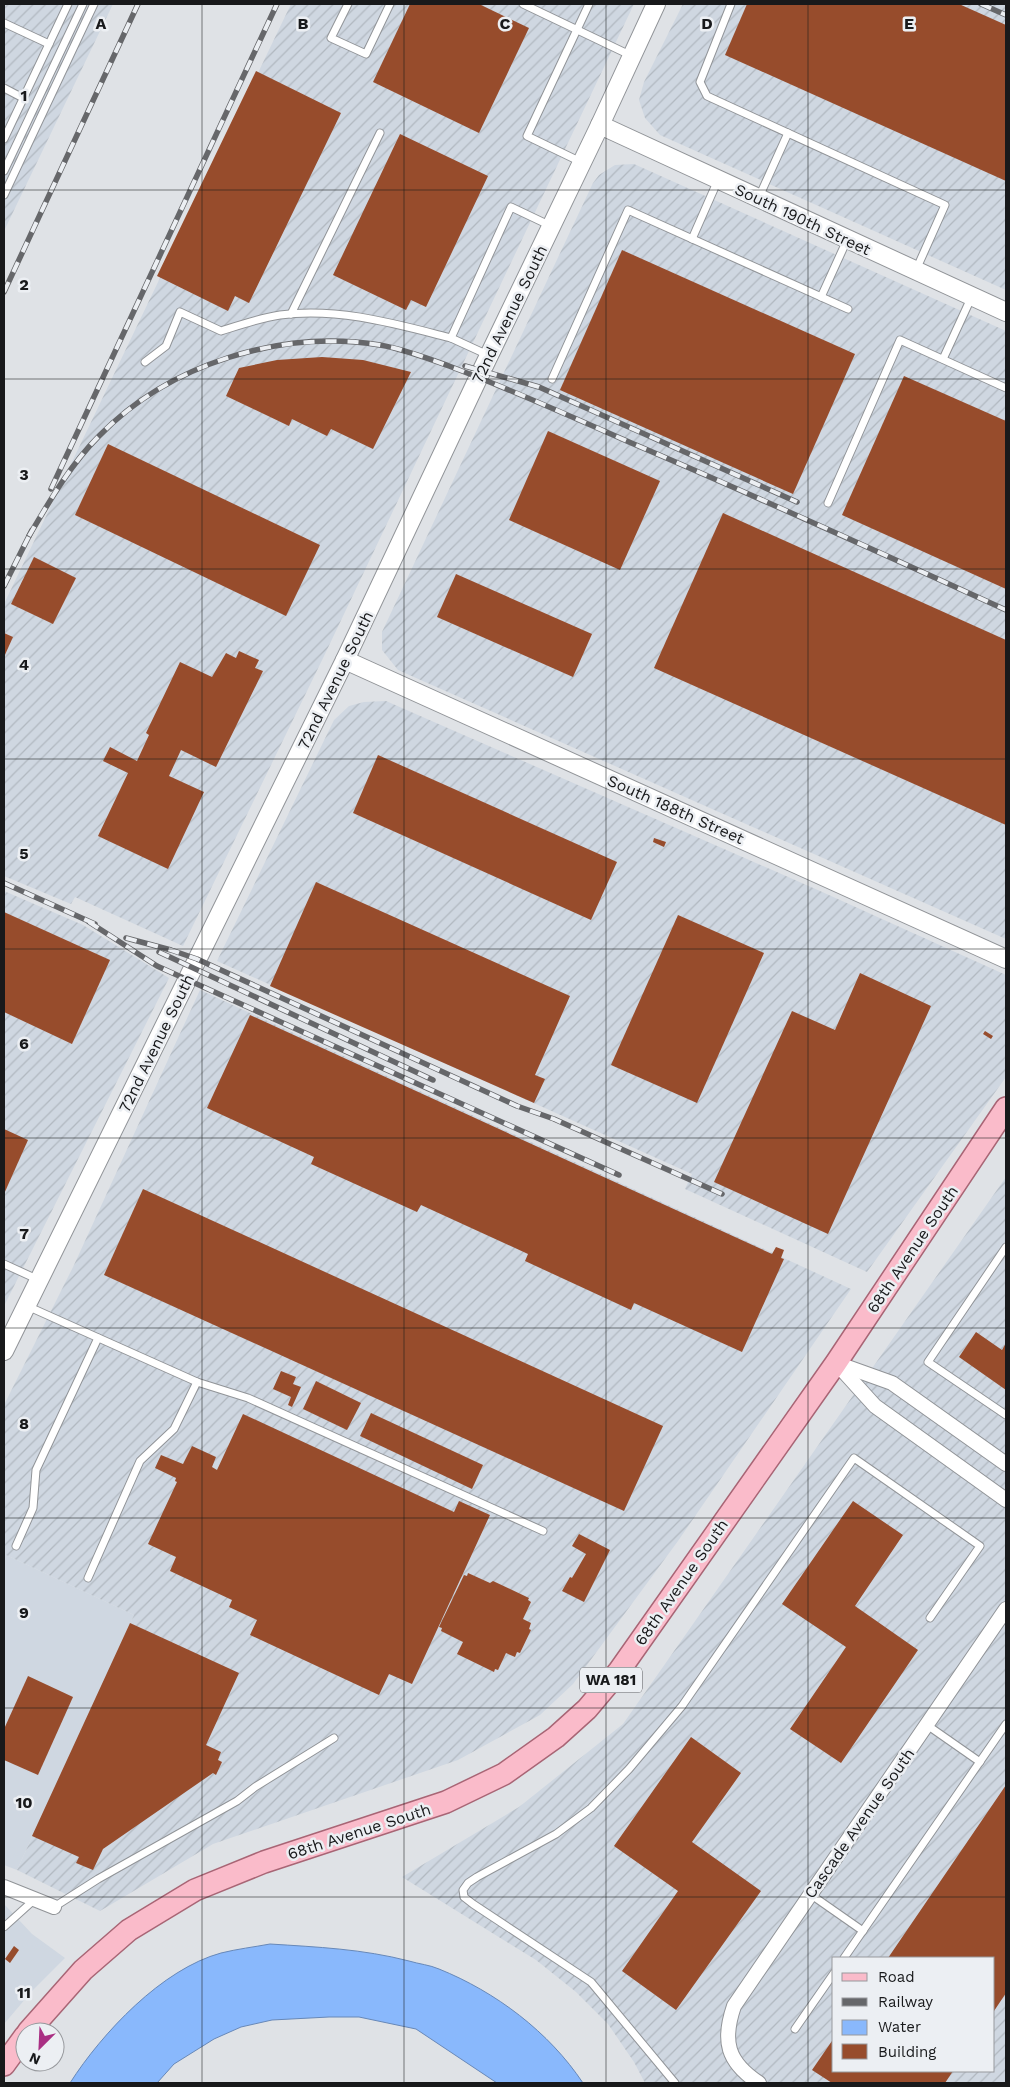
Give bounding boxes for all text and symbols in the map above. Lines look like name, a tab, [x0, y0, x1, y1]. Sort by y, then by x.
text: A	[96, 14, 107, 33]
text: B	[298, 14, 309, 33]
text: C	[500, 14, 511, 33]
text: D	[701, 14, 713, 33]
text: E	[904, 14, 914, 33]
text: 1	[21, 86, 27, 105]
street label: South 190th Street	[732, 180, 874, 259]
street label: 72nd Avenue South	[468, 242, 551, 386]
text: 2	[19, 275, 29, 294]
text: 3	[19, 465, 29, 484]
street label: 72nd Avenue South	[294, 608, 377, 752]
text: 4	[19, 655, 29, 674]
street label: South 188th Street	[604, 771, 747, 848]
text: 5	[19, 844, 29, 863]
street label: 72nd Avenue South	[115, 971, 198, 1115]
text: 6	[19, 1034, 29, 1053]
street label: 68th Avenue South	[863, 1182, 962, 1317]
text: 7	[19, 1224, 29, 1243]
text: 8	[19, 1414, 29, 1433]
street label: 68th Avenue South	[631, 1516, 732, 1649]
text: 9	[19, 1603, 29, 1622]
road number: WA 181	[580, 1668, 642, 1692]
street label: Cascade Avenue South	[800, 1745, 919, 1902]
text: 10	[15, 1793, 33, 1812]
street label: 68th Avenue South	[285, 1799, 433, 1864]
legend	[832, 1957, 995, 2072]
text: Road	[878, 1968, 915, 1986]
text: 11	[17, 1983, 31, 2002]
text: Railway	[878, 1993, 933, 2011]
text: Water	[878, 2018, 921, 2036]
north arrow	[15, 2022, 65, 2072]
text: Building	[878, 2043, 936, 2061]
text: N	[27, 2049, 43, 2068]

